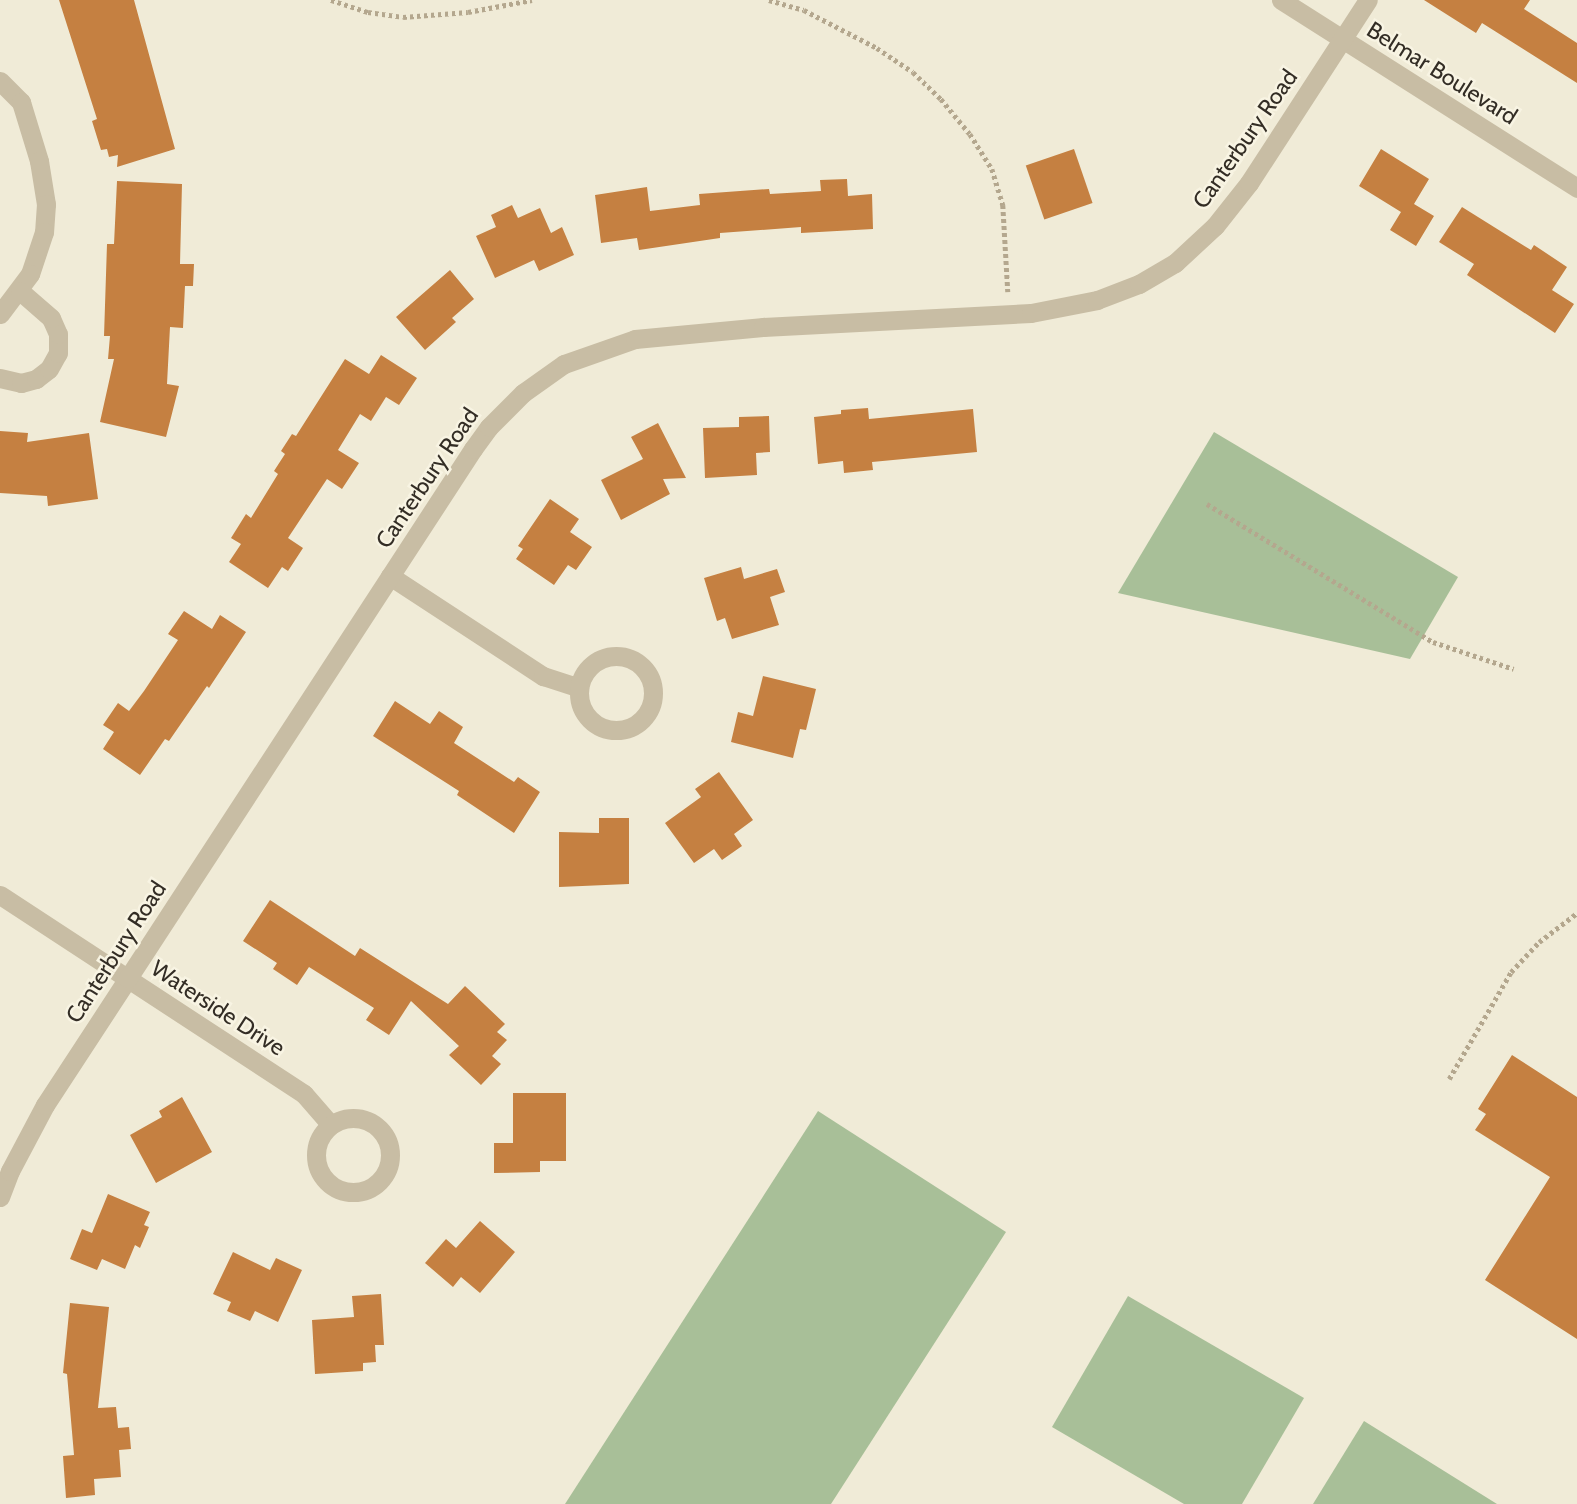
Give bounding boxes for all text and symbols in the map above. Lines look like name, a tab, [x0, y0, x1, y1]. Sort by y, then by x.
street label: Belmar Boulevard	[1362, 16, 1522, 130]
street label: Canterbury Road	[1187, 64, 1303, 214]
street label: Canterbury Road	[370, 403, 484, 553]
street label: Canterbury Road	[60, 876, 172, 1028]
street label: Waterside Drive	[146, 954, 290, 1062]

